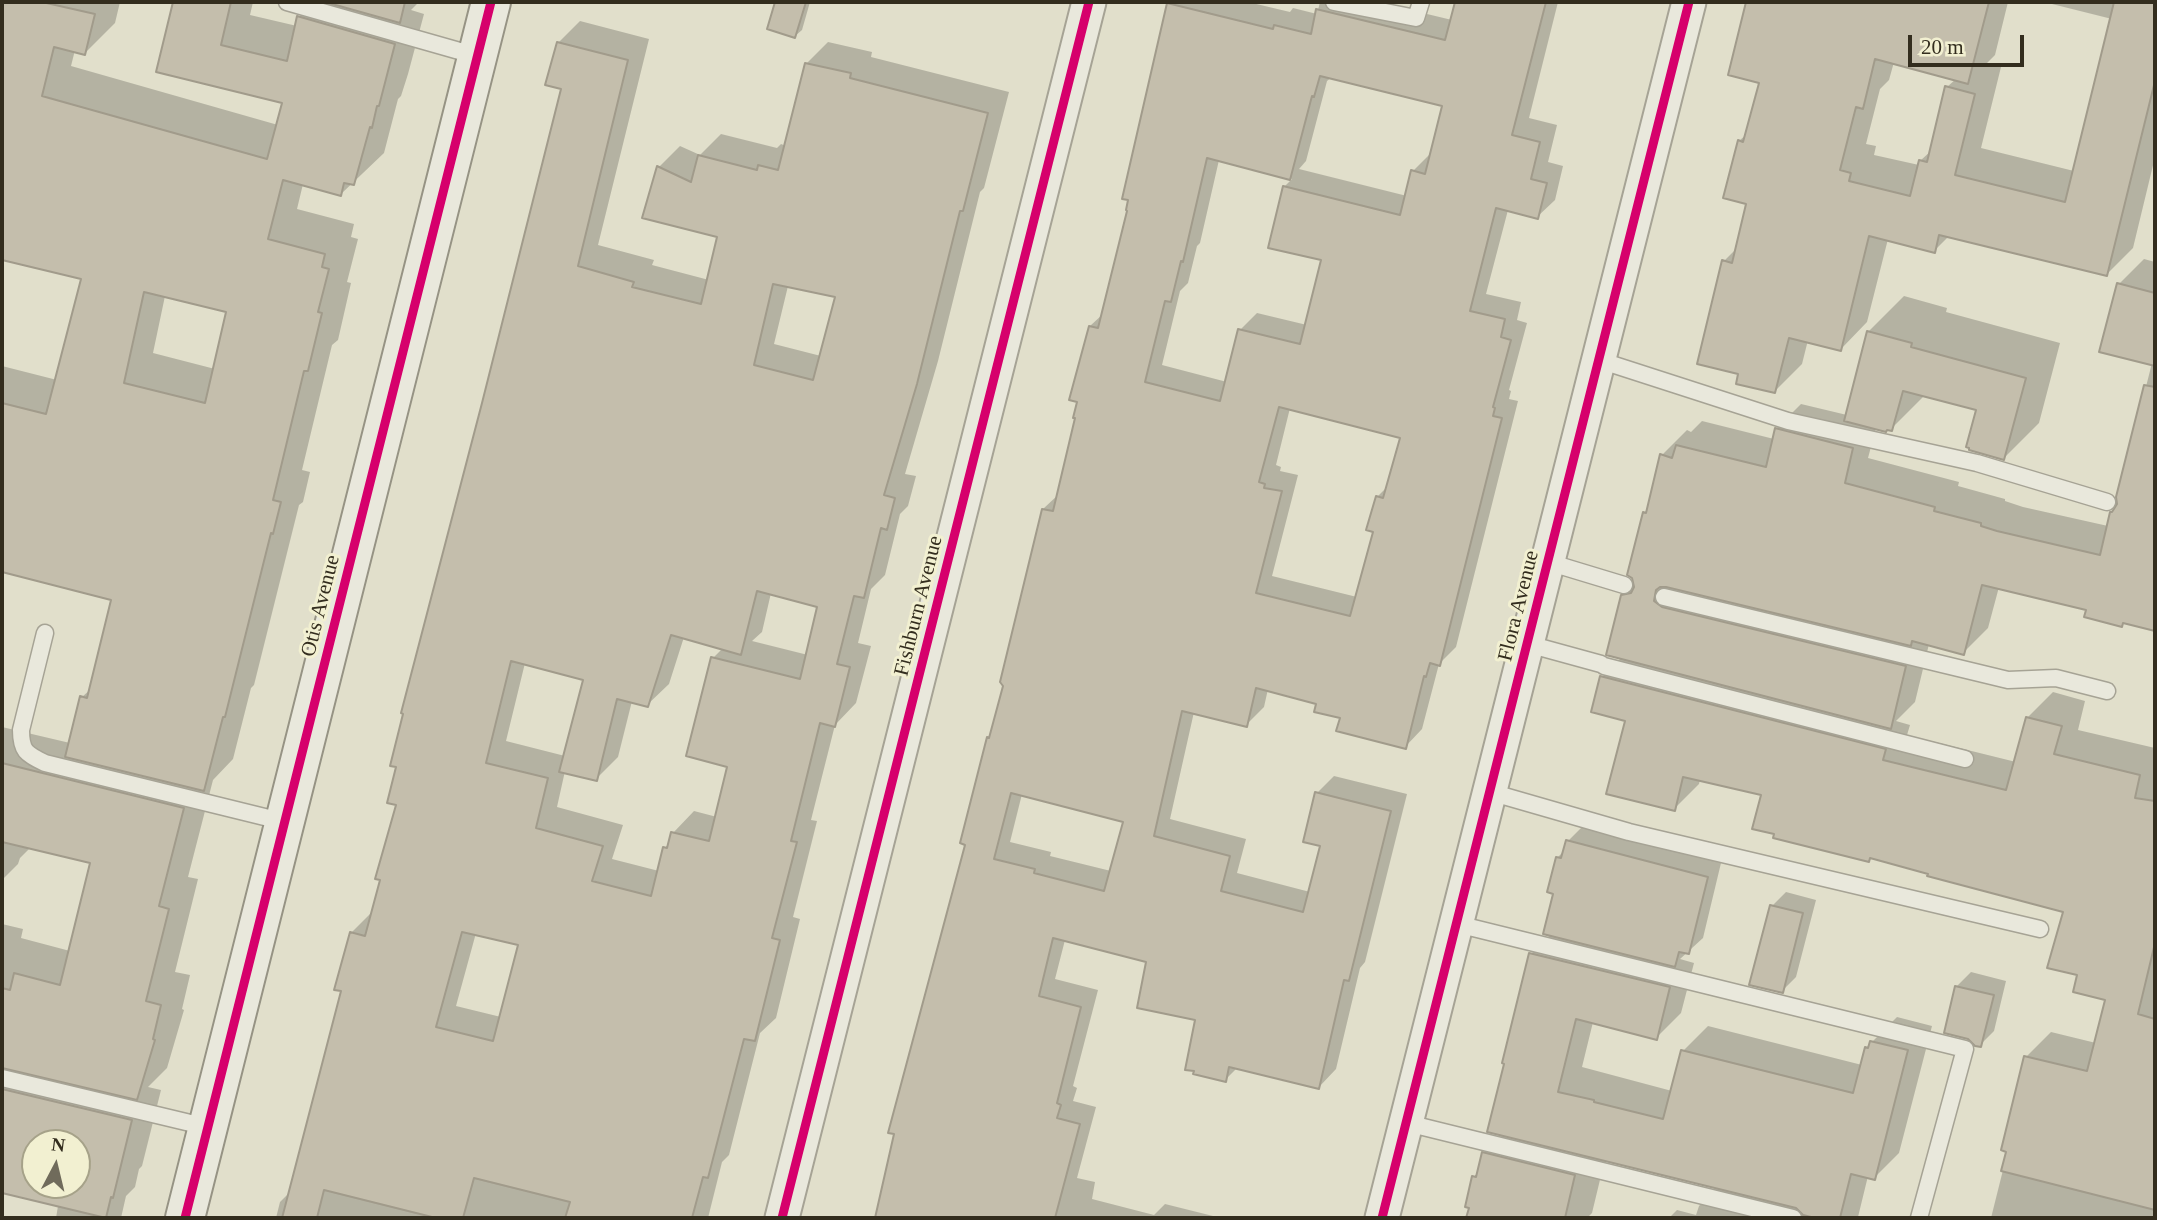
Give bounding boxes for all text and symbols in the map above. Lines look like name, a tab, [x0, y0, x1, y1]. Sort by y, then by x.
scale bar	[1912, 21, 2028, 65]
text: 20 m	[1921, 35, 1964, 59]
street label: Fishburn Avenue	[889, 533, 949, 679]
street label: Flora Avenue	[1493, 548, 1545, 664]
street label: Otis Avenue	[296, 552, 346, 660]
north arrow	[21, 1129, 91, 1199]
text: N	[50, 1133, 66, 1156]

